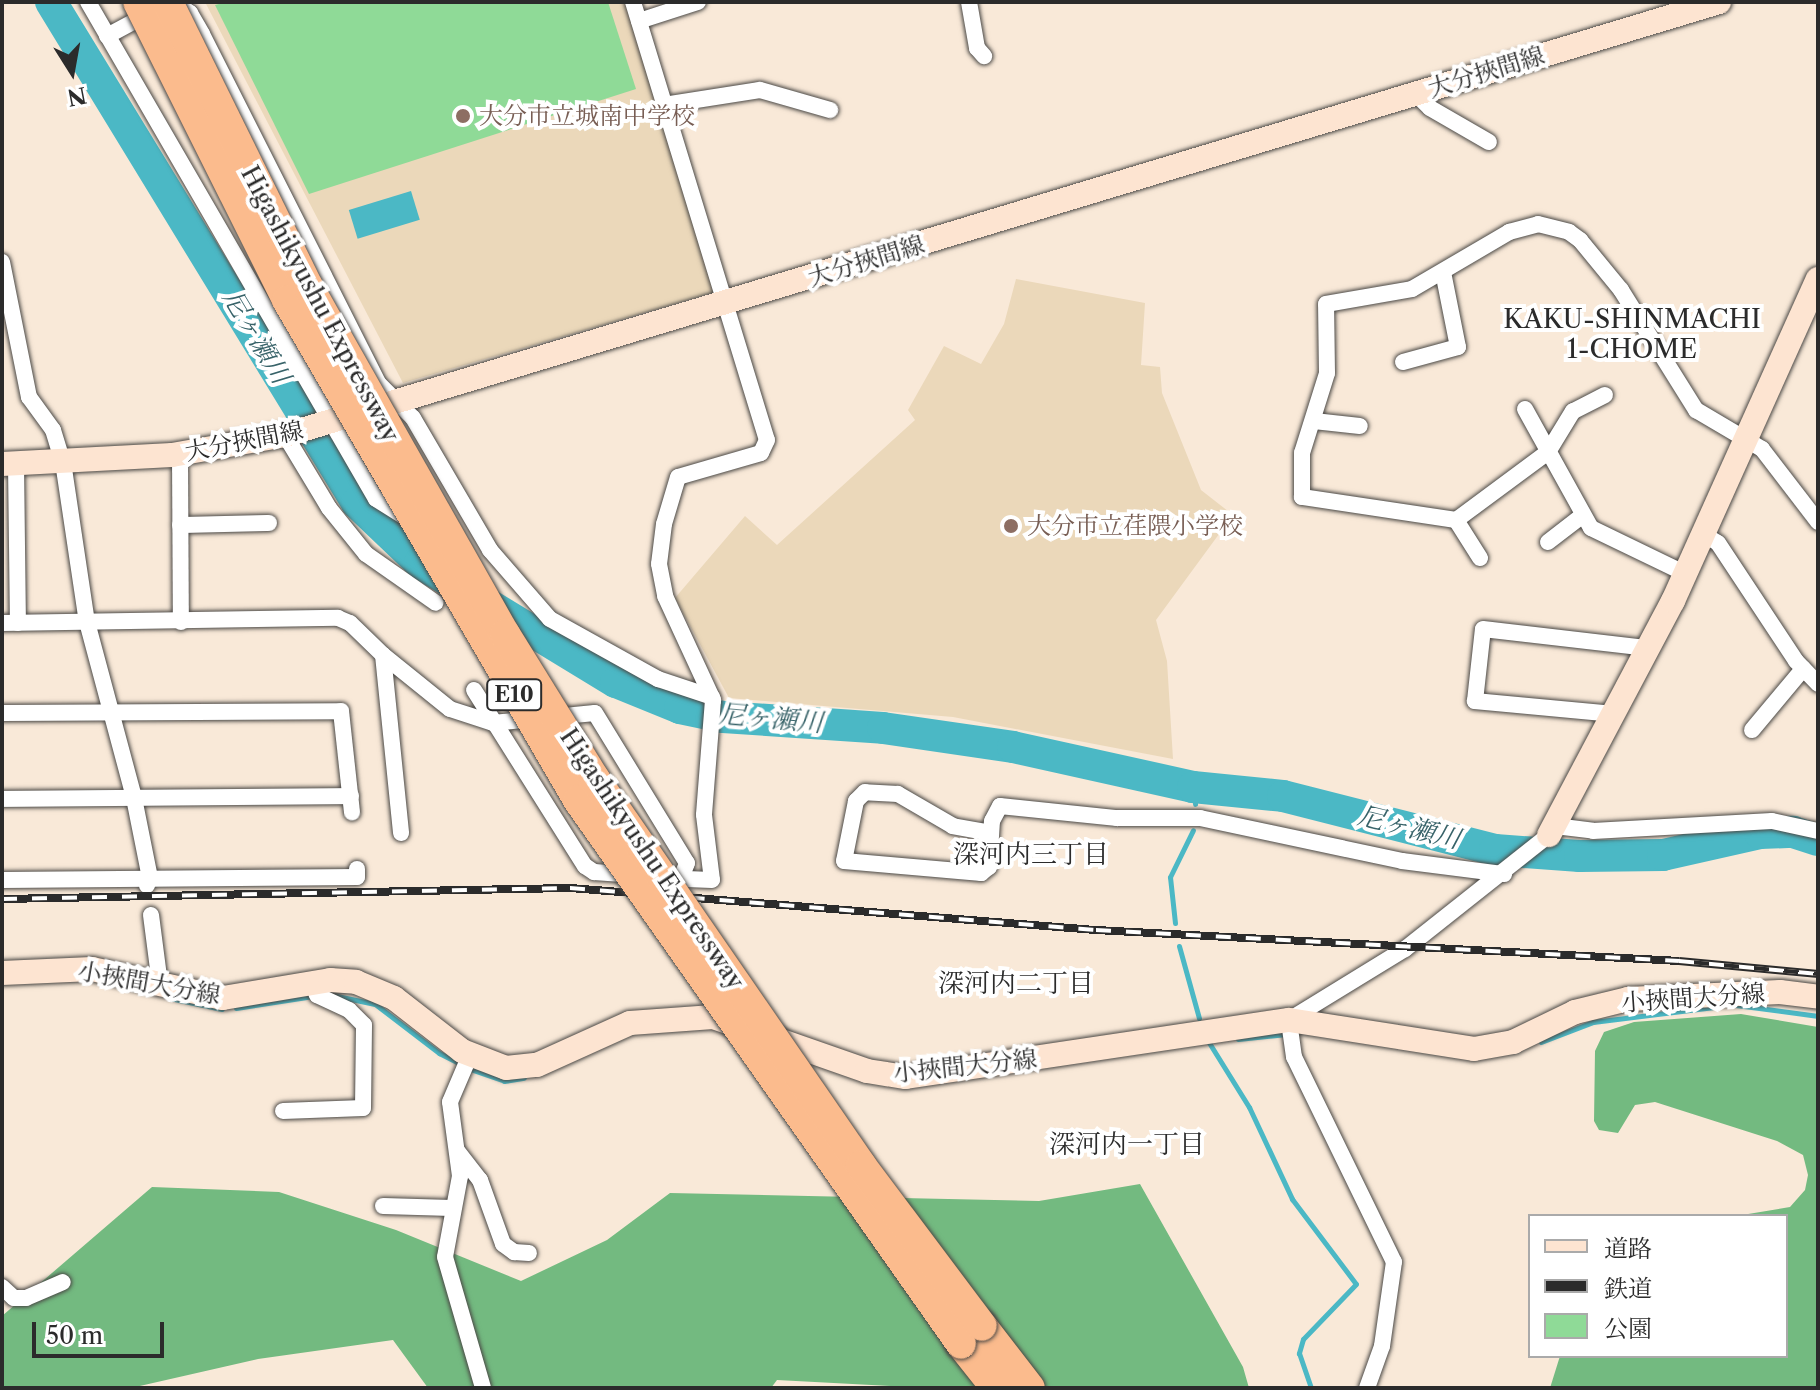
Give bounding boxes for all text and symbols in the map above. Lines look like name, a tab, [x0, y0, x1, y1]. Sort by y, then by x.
north arrow	[32, 32, 112, 112]
street label: 大分挾間線	[1424, 41, 1548, 103]
text: N	[65, 81, 89, 111]
place label: 大分市立城南中学校	[479, 102, 695, 130]
marker: 大分市立城南中学校	[454, 107, 472, 125]
street label: Higashikyushu Expressway	[235, 161, 405, 447]
street label: 大分挾間線	[804, 230, 928, 292]
water label: 尼ヶ瀬川	[216, 284, 296, 390]
district label: KAKU-SHINMACHI 1-CHOME	[1489, 304, 1775, 366]
street label: 大分挾間線	[182, 415, 306, 467]
place label: 大分市立荏隈小学校	[1027, 512, 1243, 540]
marker: 大分市立荏隈小学校	[1002, 517, 1020, 535]
road number: E10	[486, 677, 542, 713]
water label: 尼ヶ瀬川	[718, 699, 824, 739]
street label: Higashikyushu Expressway	[554, 723, 750, 995]
water label: 尼ヶ瀬川	[1355, 800, 1463, 856]
district label: 深河内三丁目	[953, 839, 1109, 871]
street label: 小挾間大分線	[76, 956, 222, 1010]
district label: 深河内二丁目	[938, 968, 1094, 1000]
street label: 小挾間大分線	[1620, 979, 1766, 1017]
street label: 小挾間大分線	[892, 1044, 1038, 1088]
district label: 深河内一丁目	[1049, 1129, 1205, 1161]
legend	[1528, 1214, 1788, 1358]
text: 道路	[1604, 1234, 1652, 1263]
text: 鉄道	[1604, 1274, 1652, 1303]
scale bar	[36, 1306, 168, 1356]
text: 公園	[1604, 1314, 1652, 1343]
text: 50 m	[46, 1321, 103, 1350]

